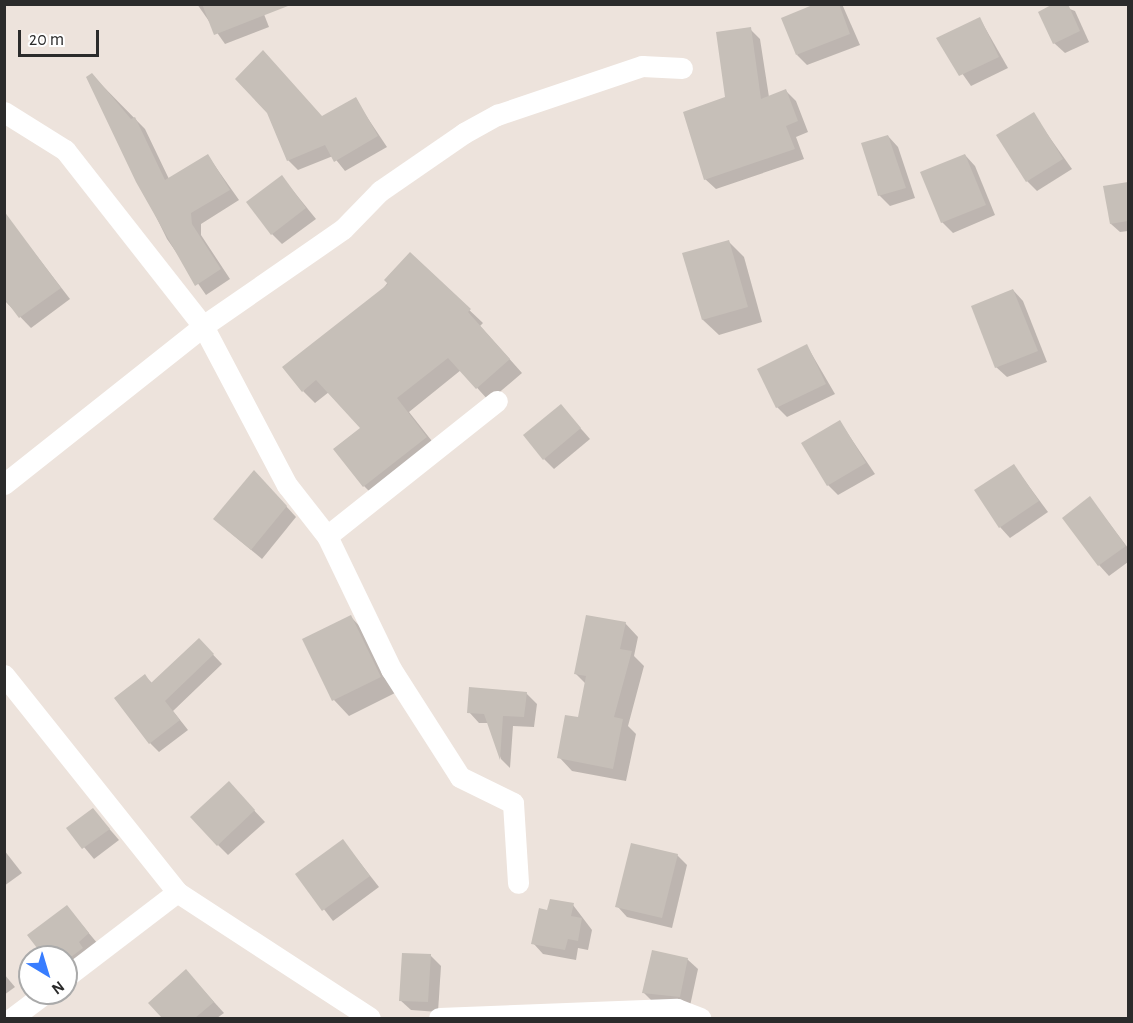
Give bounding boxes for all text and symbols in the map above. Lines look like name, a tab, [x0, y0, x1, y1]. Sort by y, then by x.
scale bar	[21, 18, 102, 56]
text: 20 m	[29, 31, 64, 49]
north arrow	[18, 945, 78, 1005]
text: N	[49, 978, 67, 997]

